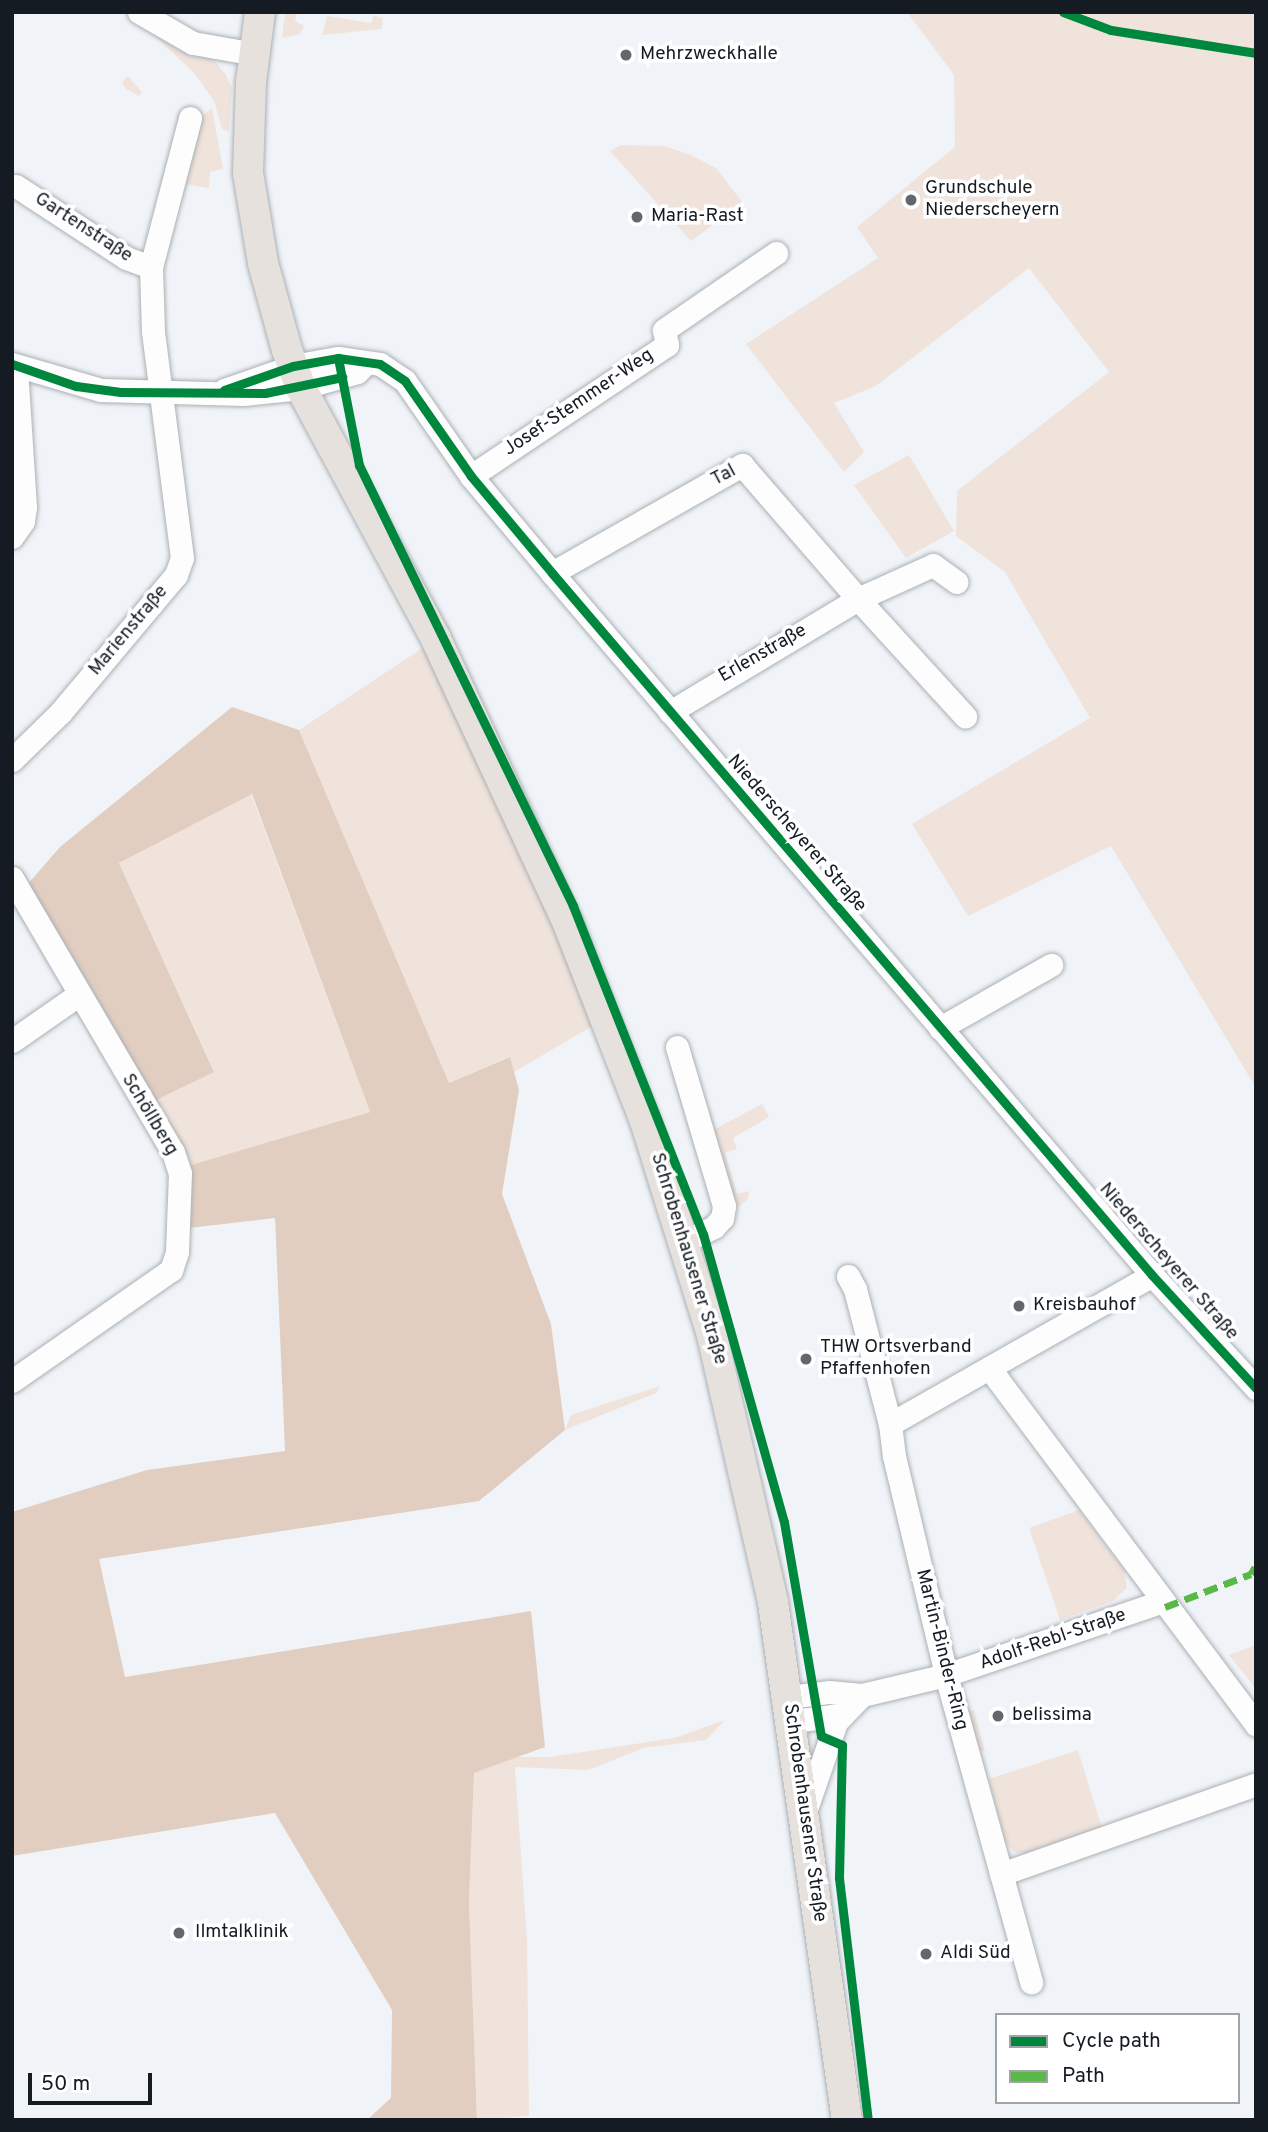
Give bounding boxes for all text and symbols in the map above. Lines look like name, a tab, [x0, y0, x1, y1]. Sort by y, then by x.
place label: Mehrzweckhalle	[640, 44, 778, 66]
marker: Mehrzweckhalle	[618, 47, 634, 63]
place label: Grundschule Niederscheyern	[925, 178, 1060, 222]
street label: Gartenstraße	[30, 188, 136, 268]
marker: Grundschule Niederscheyern	[903, 192, 919, 208]
place label: Maria-Rast	[651, 206, 744, 228]
marker: Maria-Rast	[629, 209, 645, 225]
street label: Josef-Stemmer-Weg	[500, 344, 658, 462]
street label: Tal	[708, 460, 740, 492]
street label: Marienstraße	[85, 581, 173, 681]
street label: Erlenstraße	[715, 620, 811, 688]
street label: Niederscheyerer Straße	[721, 751, 871, 917]
street label: Schöllberg	[116, 1070, 182, 1160]
street label: Schrobenhausener Straße	[645, 1150, 731, 1368]
street label: Niederscheyerer Straße	[1093, 1179, 1243, 1345]
place label: Kreisbauhof	[1033, 1295, 1136, 1317]
marker: Kreisbauhof	[1011, 1298, 1027, 1314]
place label: THW Ortsverband Pfaffenhofen	[820, 1337, 972, 1381]
marker: THW Ortsverband Pfaffenhofen	[798, 1351, 814, 1367]
street label: Martin-Binder-Ring	[910, 1567, 972, 1733]
street label: Adolf-Rebl-Straße	[977, 1604, 1129, 1676]
street label: Schrobenhausener Straße	[777, 1702, 831, 1924]
place label: belissima	[1012, 1705, 1092, 1727]
marker: belissima	[990, 1708, 1006, 1724]
place label: Ilmtalklinik	[195, 1922, 289, 1944]
marker: Ilmtalklinik	[169, 1923, 189, 1943]
place label: Aldi Süd	[940, 1943, 1011, 1965]
marker: Aldi Süd	[918, 1946, 934, 1962]
legend	[995, 2013, 1240, 2104]
text: Cycle path	[1062, 2028, 1161, 2055]
scale bar	[32, 2058, 156, 2102]
text: Path	[1062, 2063, 1105, 2090]
text: 50 m	[41, 2071, 90, 2098]

